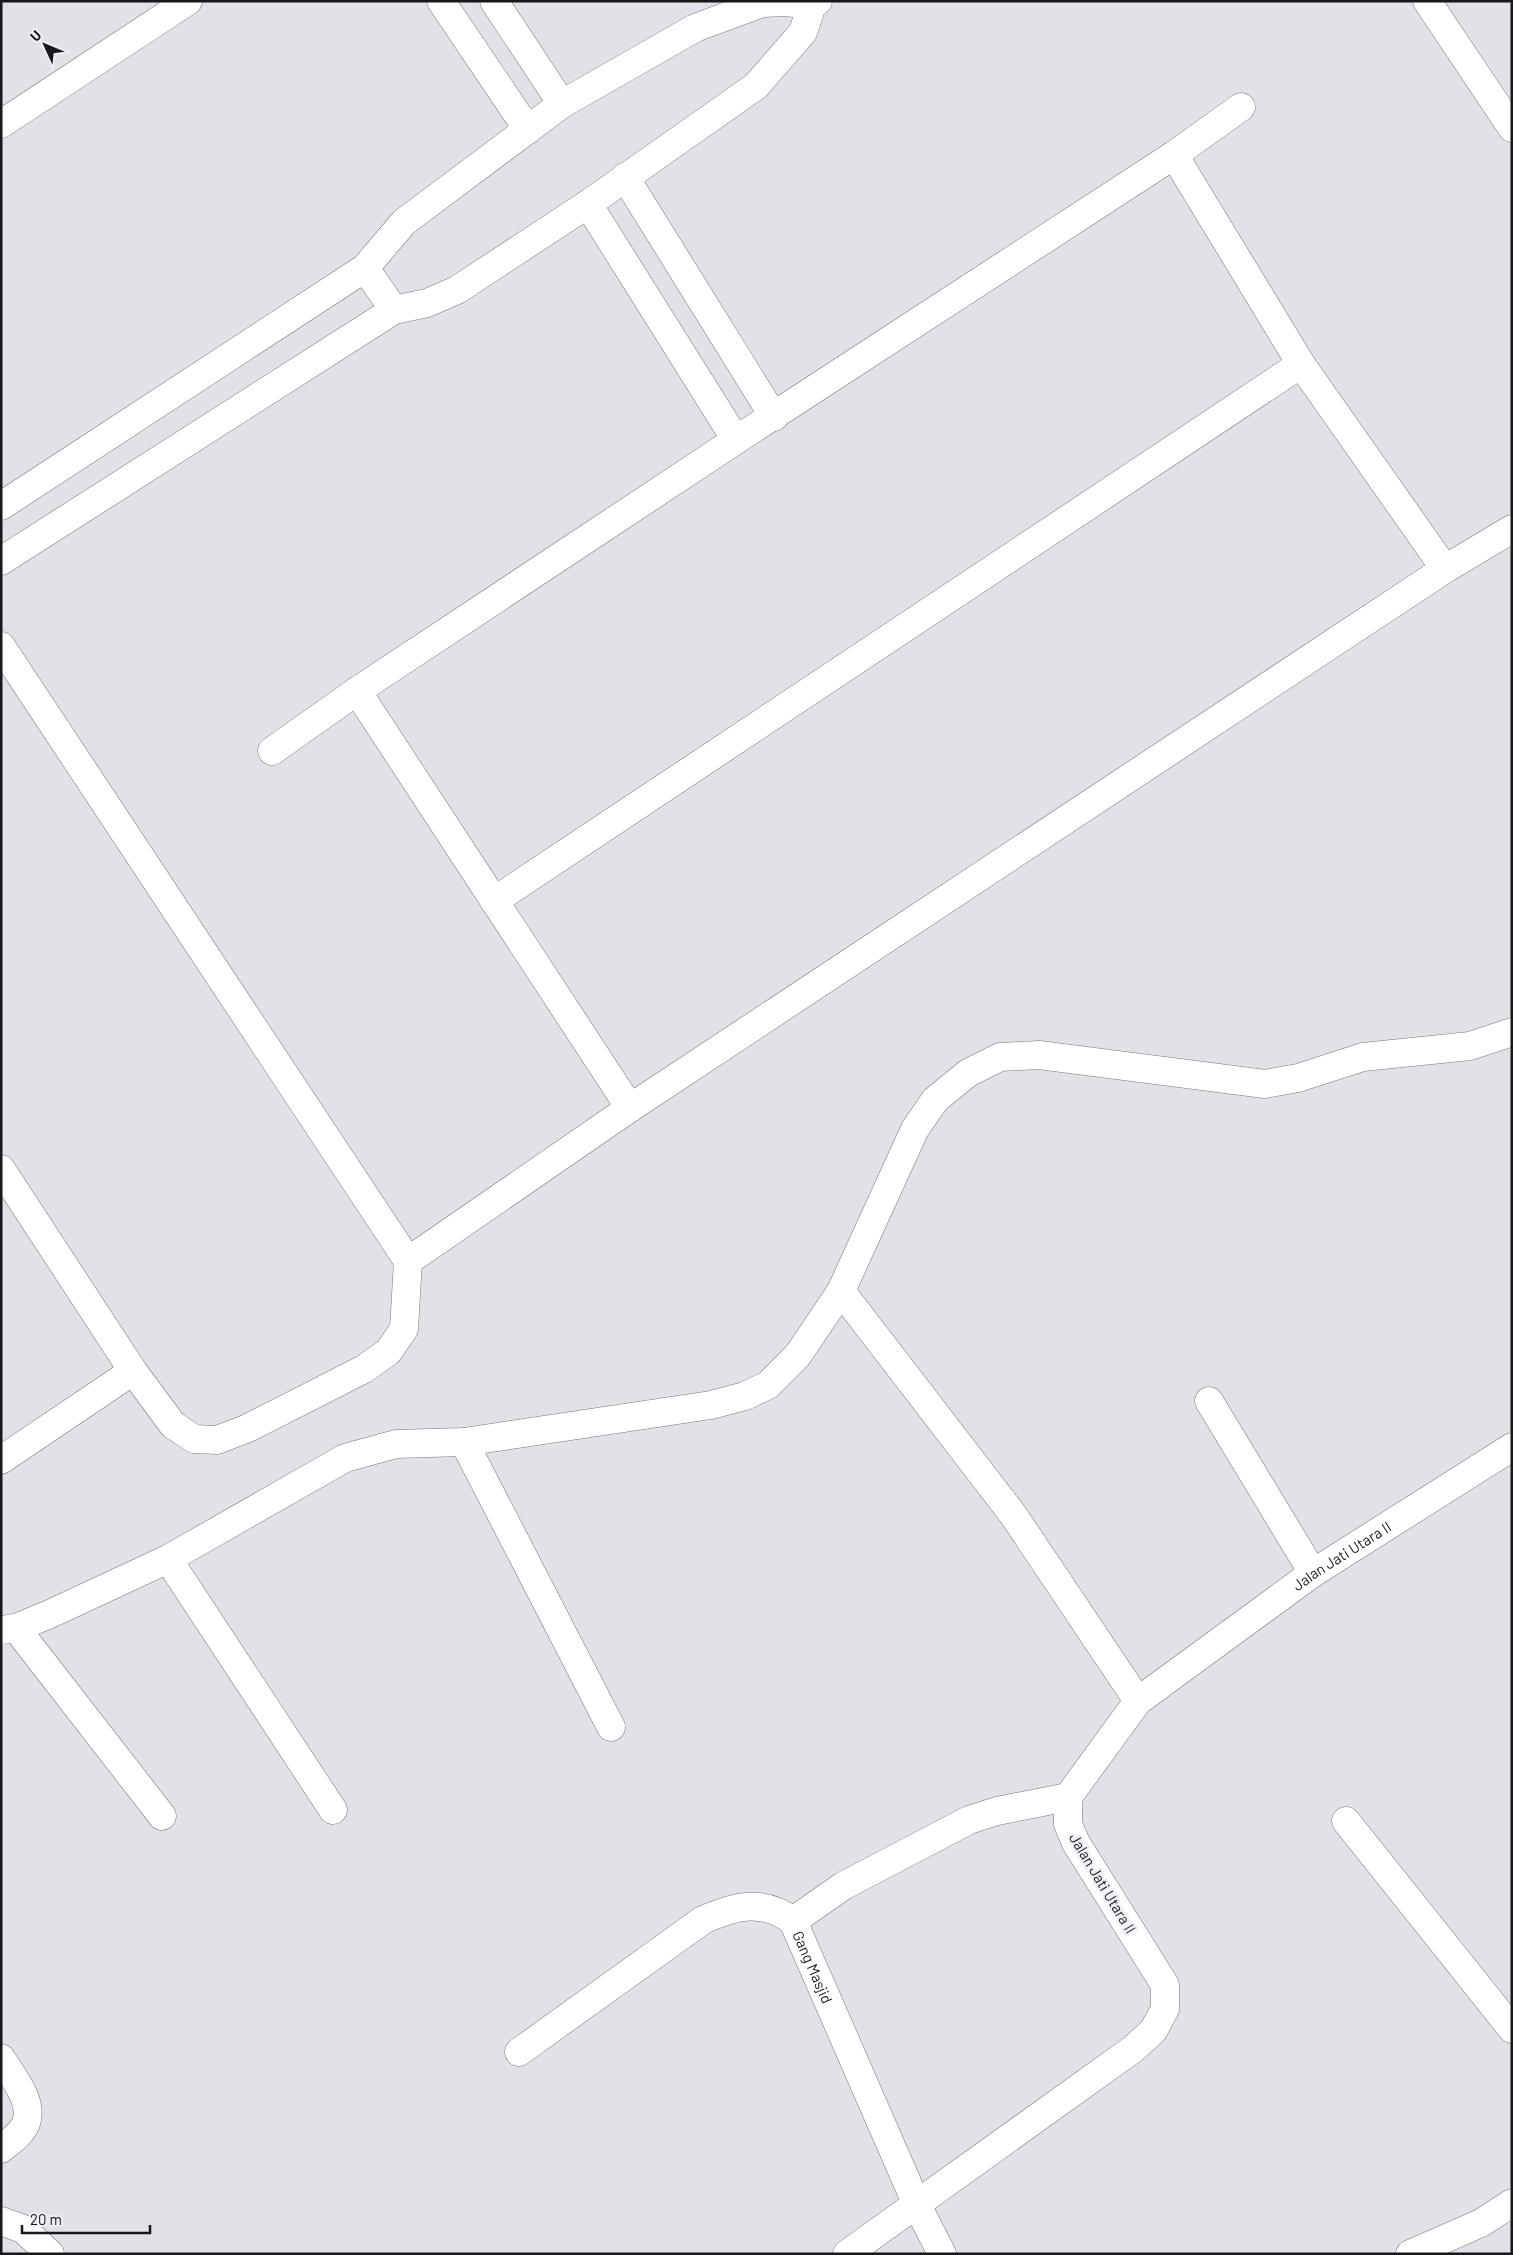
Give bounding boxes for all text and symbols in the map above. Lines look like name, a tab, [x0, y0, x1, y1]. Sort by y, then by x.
north arrow	[20, 20, 70, 70]
text: U	[26, 26, 45, 45]
street label: Jalan Jati Utara II	[1289, 1517, 1394, 1594]
street label: Jalan Jati Utara II	[1066, 1830, 1140, 1936]
street label: Gang Masjid	[789, 1928, 837, 2006]
scale bar	[22, 2202, 150, 2234]
text: 20 m	[30, 2210, 62, 2228]

